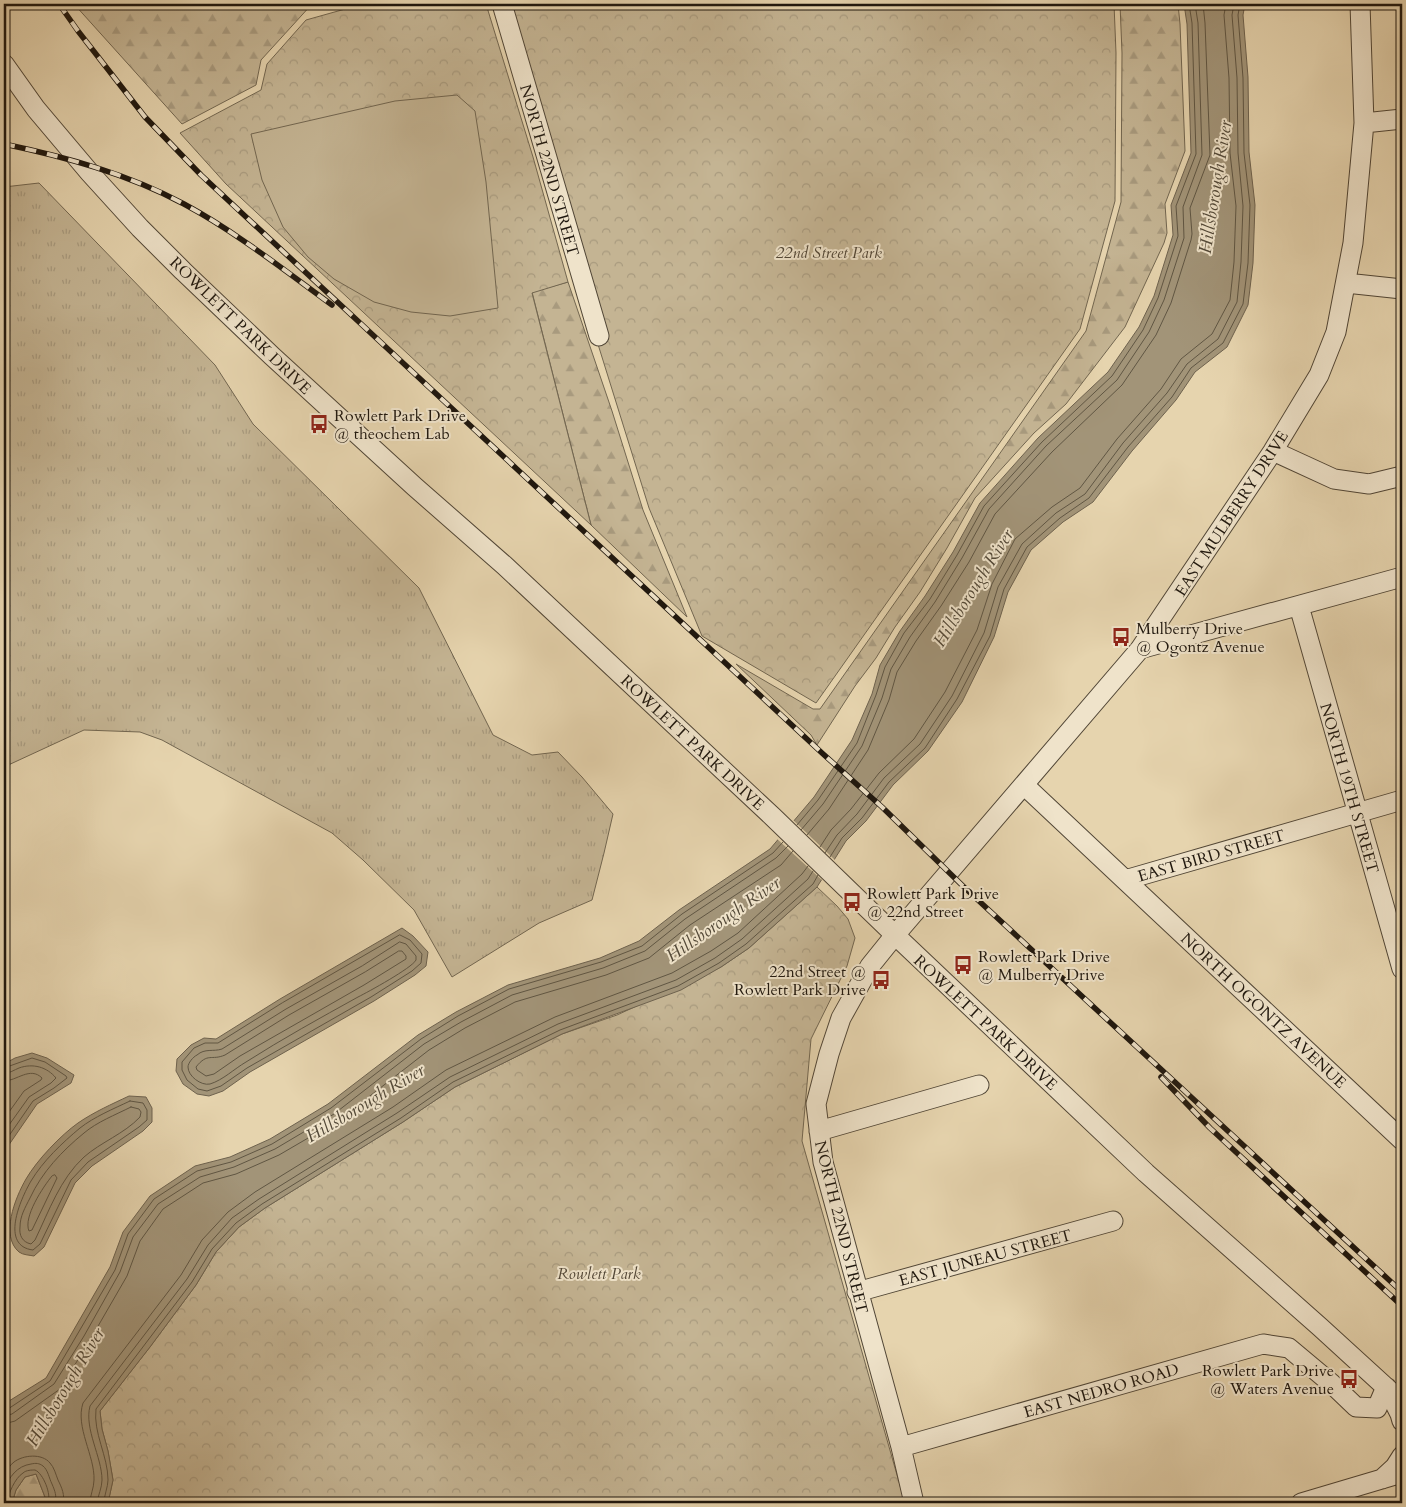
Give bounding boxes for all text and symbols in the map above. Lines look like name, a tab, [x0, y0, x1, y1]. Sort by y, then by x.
street label: NORTH 22ND STREET	[514, 82, 584, 259]
water label: Hillsborough River	[1193, 117, 1239, 256]
park label: 22nd Street Park	[775, 242, 882, 264]
street label: ROWLETT PARK DRIVE	[165, 252, 316, 399]
place label: Rowlett Park Drive @ theochem Lab	[334, 405, 466, 445]
bus stop icon: Rowlett Park Drive @ theochem Lab	[308, 413, 330, 435]
street label: EAST MULBERRY DRIVE	[1170, 426, 1294, 601]
water label: Hillsborough River	[927, 524, 1020, 652]
place label: Mulberry Drive @ Ogontz Avenue	[1136, 618, 1265, 658]
bus stop icon: Mulberry Drive @ Ogontz Avenue	[1110, 626, 1132, 648]
street label: ROWLETT PARK DRIVE	[616, 670, 769, 815]
street label: NORTH 19TH STREET	[1314, 701, 1384, 876]
street label: EAST BIRD STREET	[1135, 824, 1288, 888]
water label: Hillsborough River	[661, 870, 787, 968]
place label: Rowlett Park Drive @ 22nd Street	[867, 883, 999, 923]
bus stop icon: Rowlett Park Drive @ 22nd Street	[841, 891, 863, 913]
street label: NORTH OGONTZ AVENUE	[1176, 928, 1351, 1094]
place label: Rowlett Park Drive @ Mulberry Drive	[978, 946, 1110, 986]
street label: ROWLETT PARK DRIVE	[909, 950, 1062, 1095]
bus stop icon: Rowlett Park Drive @ Mulberry Drive	[952, 954, 974, 976]
place label: 22nd Street @ Rowlett Park Drive	[734, 961, 866, 1001]
bus stop icon: 22nd Street @ Rowlett Park Drive	[870, 969, 892, 991]
water label: Hillsborough River	[301, 1057, 430, 1149]
street label: NORTH 22ND STREET	[809, 1138, 873, 1316]
street label: EAST JUNEAU STREET	[896, 1224, 1075, 1292]
park label: Rowlett Park	[557, 1263, 641, 1285]
water label: Hillsborough River	[20, 1322, 111, 1451]
street label: EAST NEDRO ROAD	[1021, 1358, 1181, 1424]
place label: Rowlett Park Drive @ Waters Avenue	[1202, 1360, 1334, 1400]
bus stop icon: Rowlett Park Drive @ Waters Avenue	[1338, 1368, 1360, 1390]

